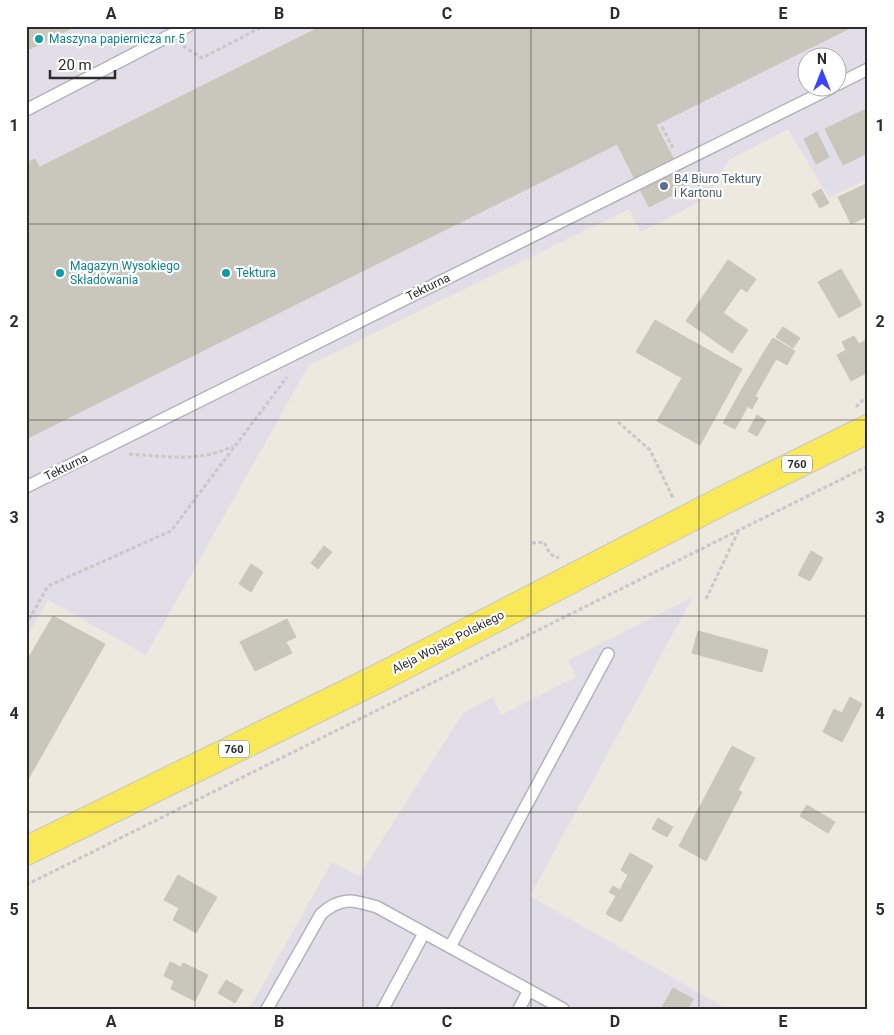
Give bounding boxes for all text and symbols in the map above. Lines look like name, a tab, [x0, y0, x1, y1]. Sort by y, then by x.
text: A	[106, 4, 117, 23]
text: B	[274, 4, 284, 23]
text: C	[442, 4, 452, 23]
text: D	[610, 4, 620, 23]
text: E	[779, 4, 788, 23]
place label: Maszyna papiernicza nr 5	[49, 32, 185, 46]
marker: Maszyna papiernicza nr 5	[33, 33, 45, 45]
scale bar	[50, 48, 115, 80]
north arrow	[796, 48, 846, 98]
text: N	[817, 51, 827, 67]
text: 20 m	[58, 56, 92, 74]
text: 1	[9, 116, 19, 135]
text: 1	[875, 116, 885, 135]
place label: B4 Biuro Tektury i Kartonu	[674, 172, 761, 200]
marker: B4 Biuro Tektury i Kartonu	[658, 180, 670, 192]
place label: Magazyn Wysokiego Składowania	[70, 259, 180, 287]
place label: Tektura	[236, 266, 276, 280]
marker: Magazyn Wysokiego Składowania	[54, 267, 66, 279]
marker: Tektura	[220, 267, 232, 279]
street label: Tekturna	[404, 270, 452, 304]
text: 2	[9, 312, 19, 331]
text: 2	[875, 312, 885, 331]
street label: Tekturna	[42, 450, 90, 484]
road number: 760	[782, 456, 812, 472]
text: 3	[9, 508, 19, 527]
text: 3	[875, 508, 885, 527]
street label: Aleja Wojska Polskiego	[390, 608, 506, 676]
text: 4	[9, 704, 19, 723]
text: 4	[875, 704, 885, 723]
road number: 760	[219, 741, 249, 758]
text: 5	[9, 900, 19, 919]
text: 5	[875, 900, 885, 919]
text: A	[106, 1012, 117, 1031]
text: B	[274, 1012, 284, 1031]
text: C	[442, 1012, 452, 1031]
text: D	[610, 1012, 620, 1031]
text: E	[779, 1012, 788, 1031]

